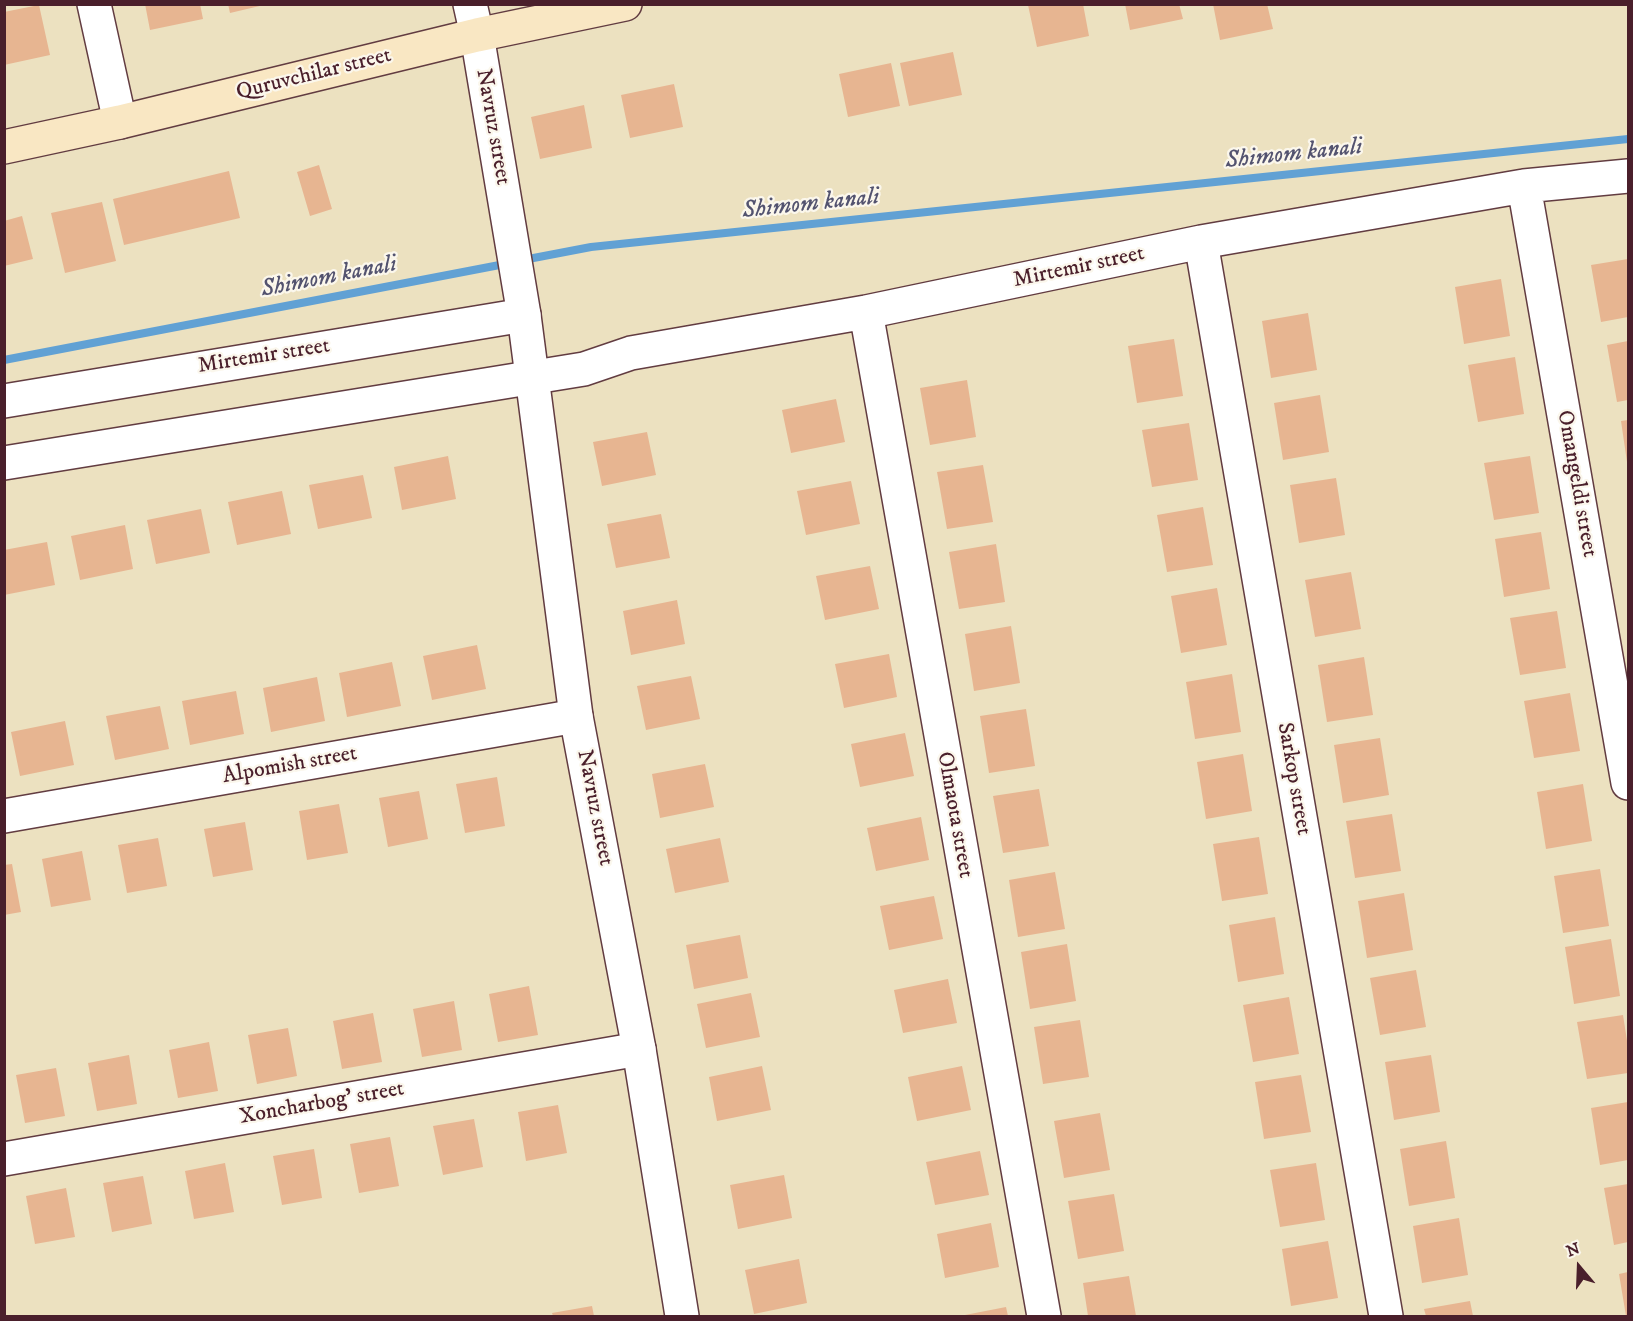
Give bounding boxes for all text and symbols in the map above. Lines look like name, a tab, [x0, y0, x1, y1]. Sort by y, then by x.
street label: Quruvchilar street	[234, 43, 394, 107]
street label: Navruz street	[469, 67, 515, 187]
water label: Shimom kanali	[1224, 133, 1364, 177]
water label: Shimom kanali	[741, 183, 881, 227]
street label: Mirtemir street	[1011, 241, 1147, 295]
water label: Shimom kanali	[259, 251, 399, 305]
street label: Mirtemir street	[196, 334, 332, 380]
street label: Omangeldi street	[1550, 409, 1602, 559]
street label: Sarkop street	[1270, 721, 1316, 837]
street label: Alpomish street	[221, 741, 359, 791]
street label: Navruz street	[570, 748, 618, 868]
street label: Olmaota street	[930, 750, 978, 880]
street label: Xoncharbog' street	[238, 1077, 406, 1131]
north arrow	[1549, 1237, 1609, 1297]
text: N	[1564, 1238, 1583, 1262]

